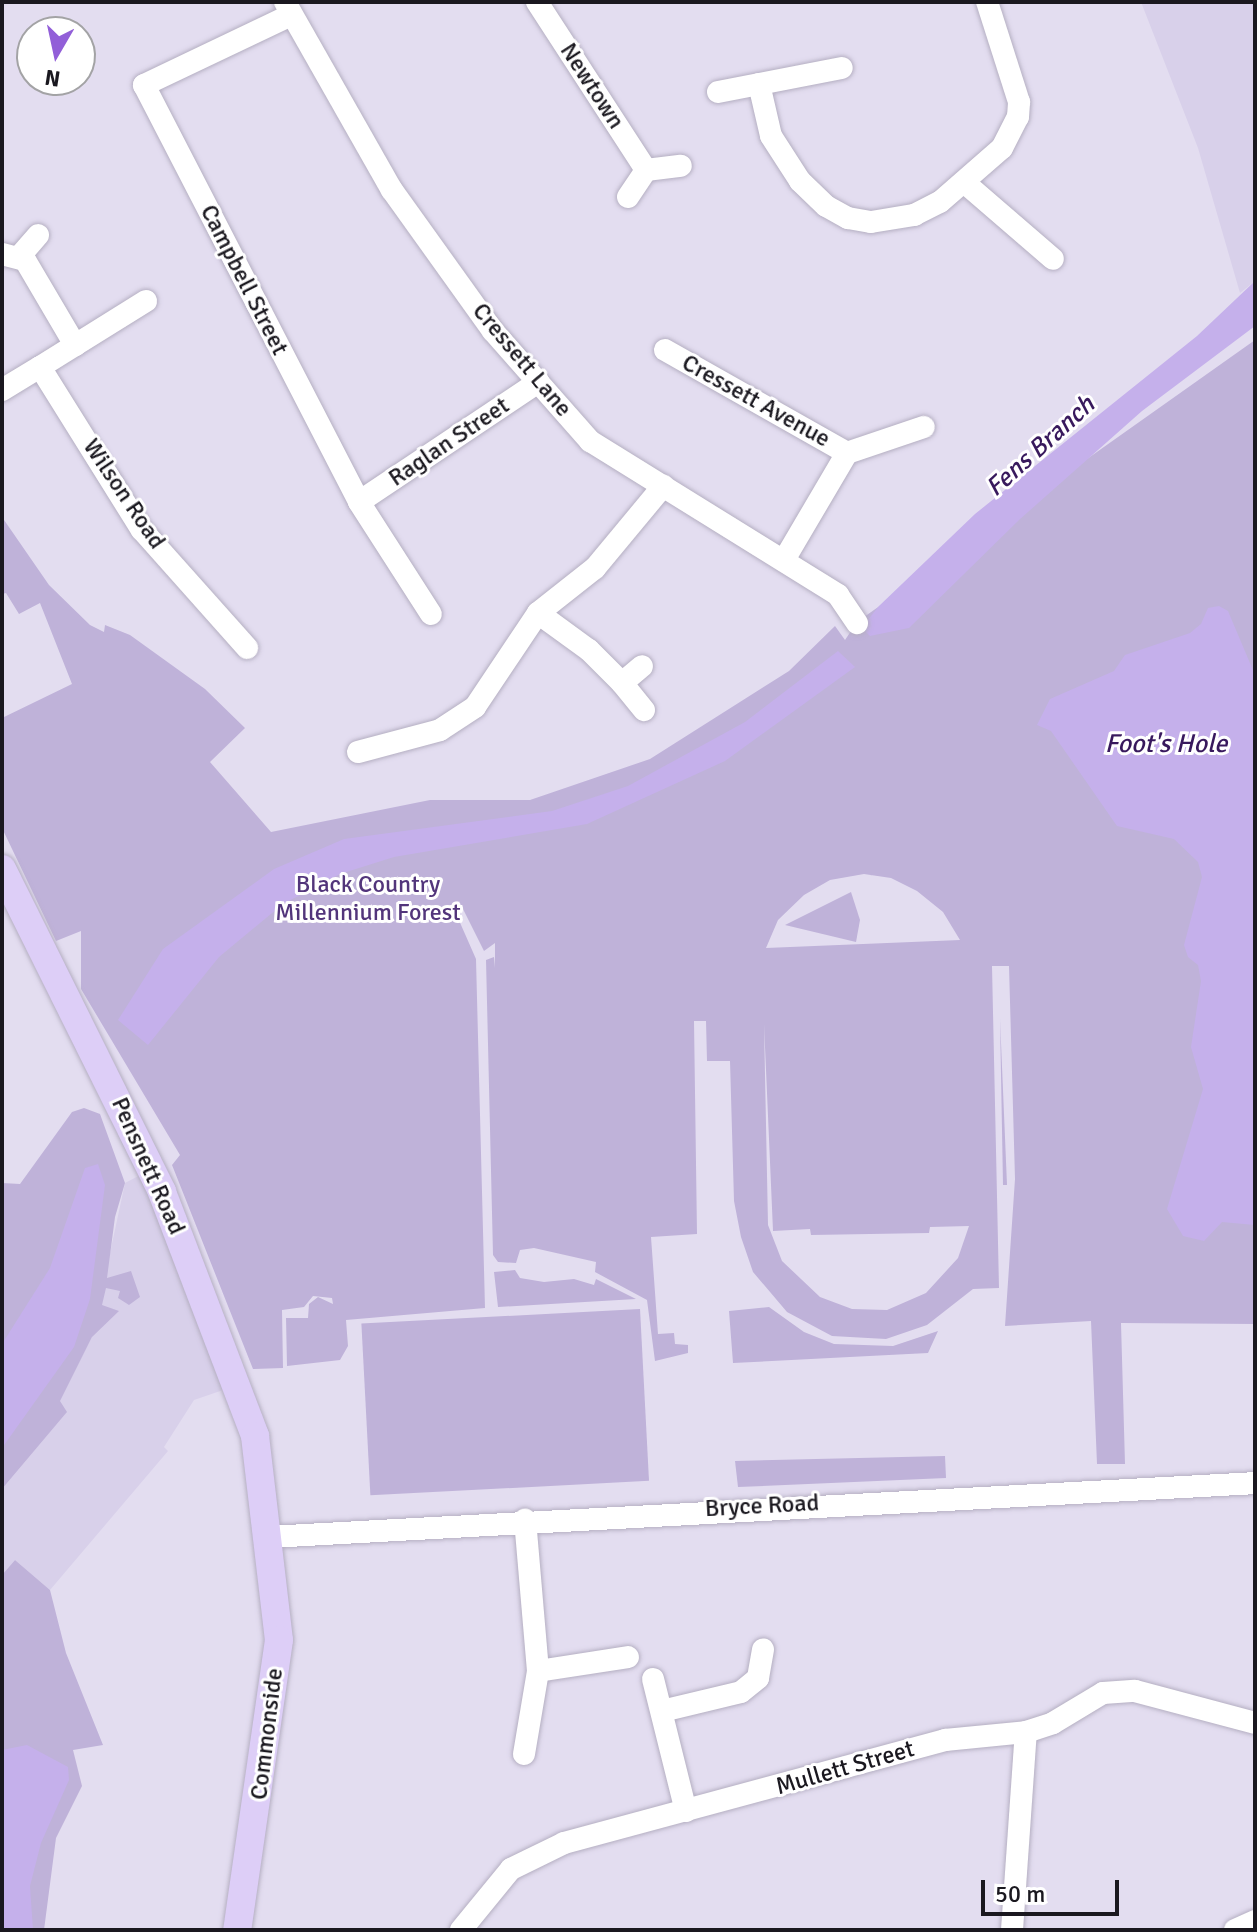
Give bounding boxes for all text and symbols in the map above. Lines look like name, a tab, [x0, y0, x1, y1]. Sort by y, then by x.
north arrow	[16, 16, 96, 96]
street label: Newtown	[554, 38, 630, 134]
text: N	[43, 64, 62, 93]
street label: Campbell Street	[194, 200, 294, 360]
street label: Cressett Lane	[466, 297, 578, 423]
street label: Cressett Avenue	[677, 348, 835, 454]
water label: Fens Branch	[980, 390, 1102, 504]
street label: Raglan Street	[383, 391, 515, 493]
street label: Wilson Road	[77, 433, 171, 555]
water label: Foot's Hole	[1105, 729, 1227, 761]
park label: Black Country Millennium Forest	[275, 871, 461, 927]
street label: Pensnett Road	[105, 1093, 191, 1239]
street label: Bryce Road	[704, 1489, 820, 1523]
street label: Commonside	[245, 1667, 289, 1801]
street label: Mullett Street	[772, 1734, 918, 1802]
scale bar	[985, 1864, 1123, 1914]
text: 50 m	[995, 1879, 1045, 1909]

